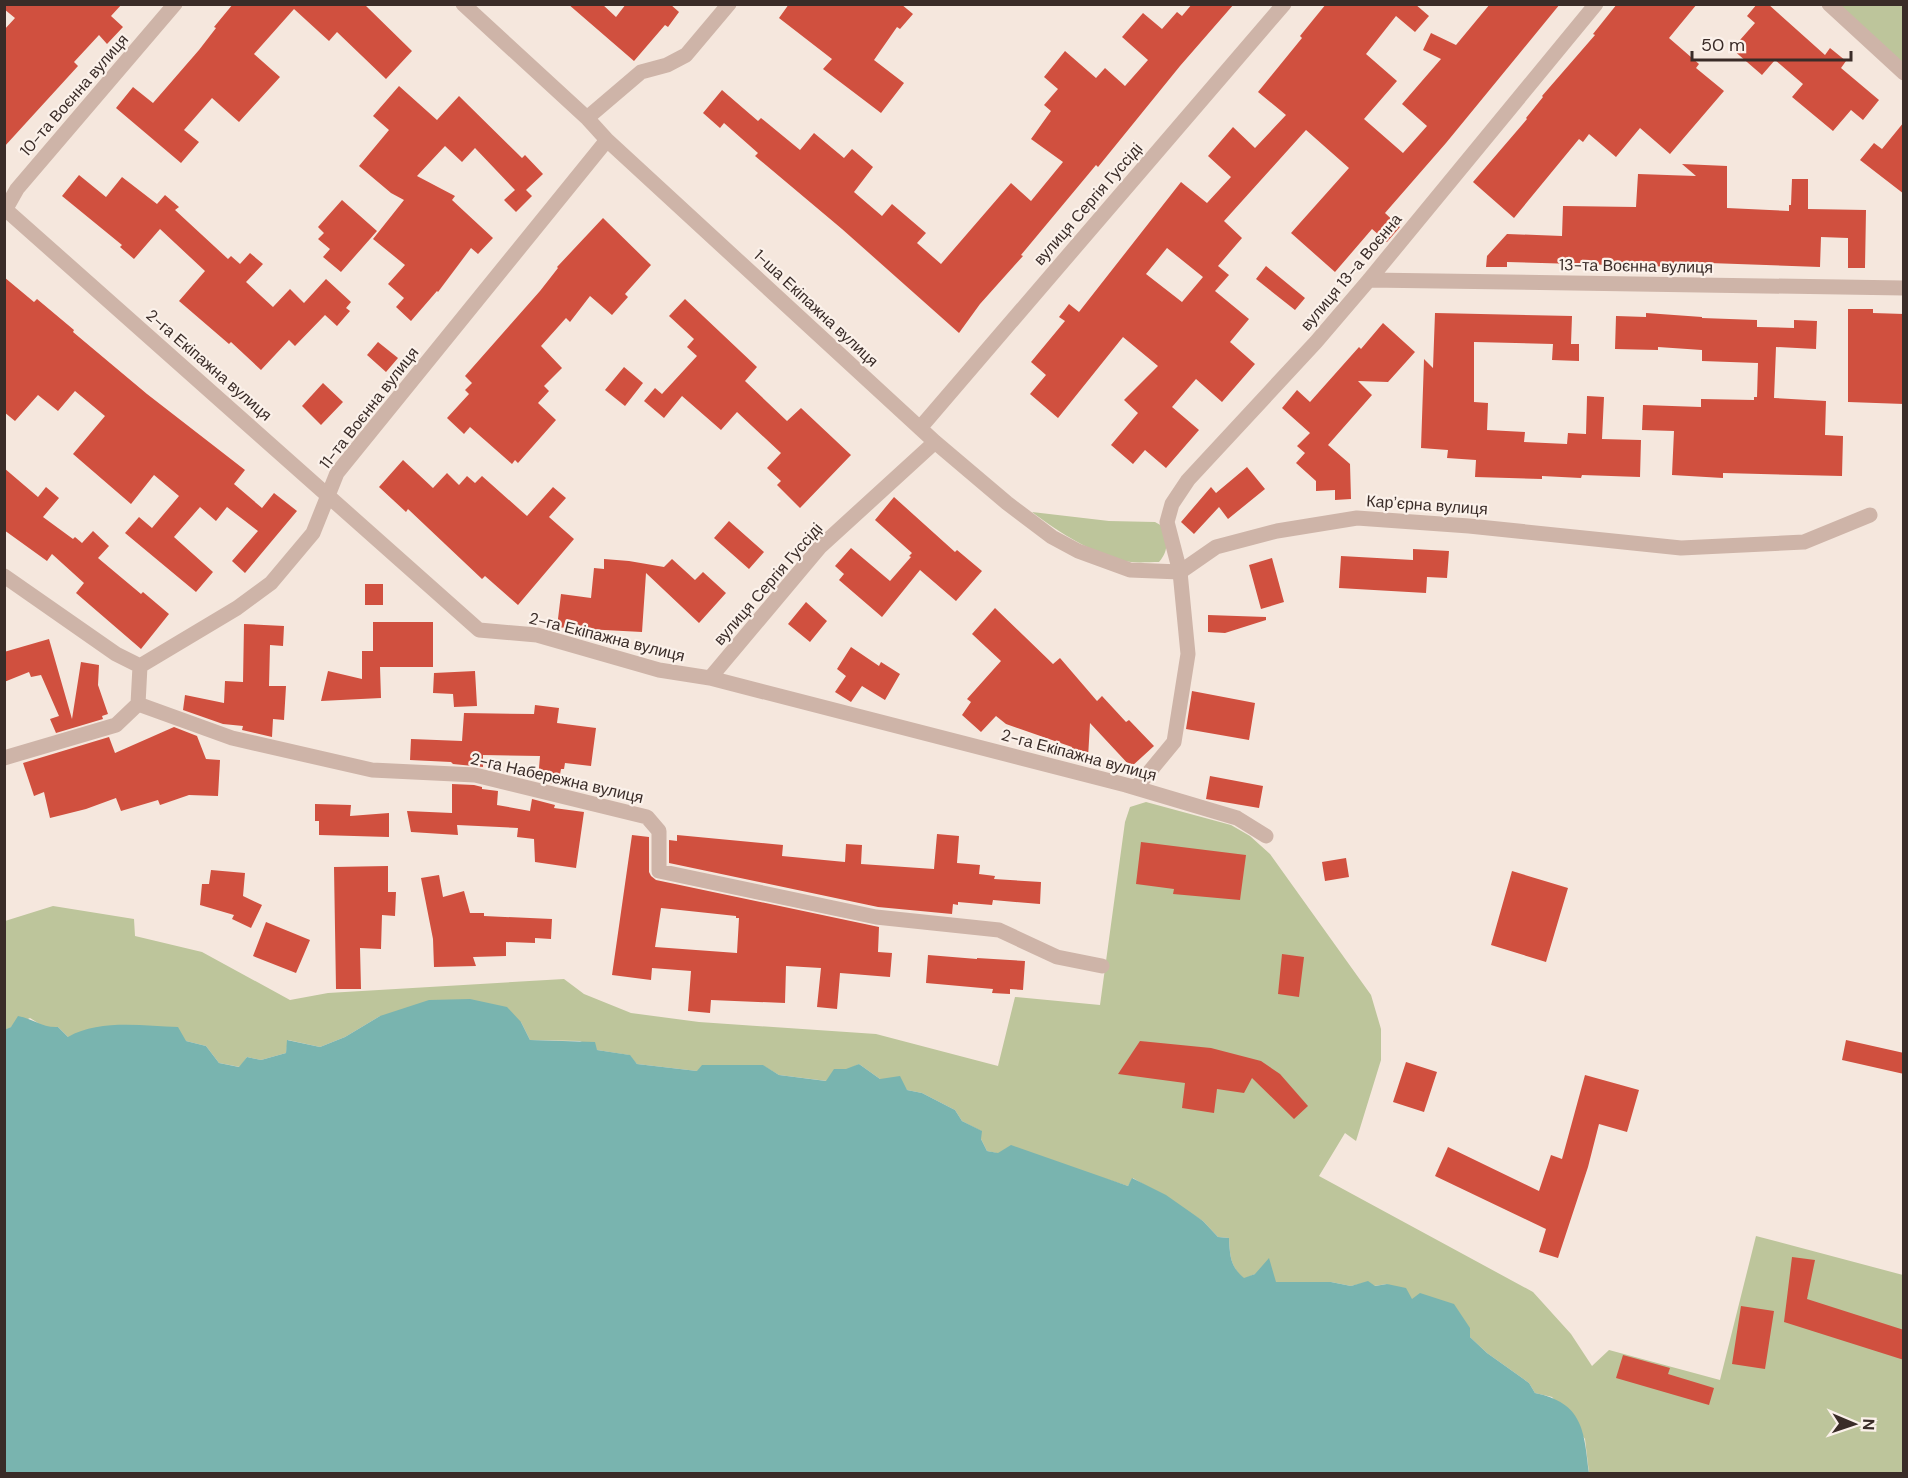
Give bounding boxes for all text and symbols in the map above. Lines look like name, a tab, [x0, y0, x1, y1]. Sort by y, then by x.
scale bar	[1692, 24, 1851, 62]
street label: 10-та Воєнна вулиця	[15, 29, 133, 161]
text: 50 m	[1701, 33, 1745, 57]
street label: вулиця Сергія Гуссіді	[1029, 138, 1147, 270]
street label: вулиця 13-а Воєнна	[1296, 209, 1406, 335]
street label: 1-ша Екіпажна вулиця	[749, 245, 883, 371]
street label: 13-та Воєнна вулиця	[1559, 254, 1713, 278]
street label: 2-га Екіпажна вулиця	[142, 305, 276, 425]
street label: 11-та Воєнна вулиця	[315, 343, 423, 473]
street label: Карʼєрна вулиця	[1366, 490, 1488, 520]
street label: вулиця Сергія Гуссіді	[709, 518, 827, 650]
street label: 2-га Екіпажна вулиця	[527, 607, 687, 667]
street label: 2-га Екіпажна вулиця	[999, 724, 1159, 786]
street label: 2-га Набережна вулиця	[468, 748, 646, 808]
north arrow	[1824, 1394, 1884, 1454]
text: N	[1858, 1418, 1879, 1431]

